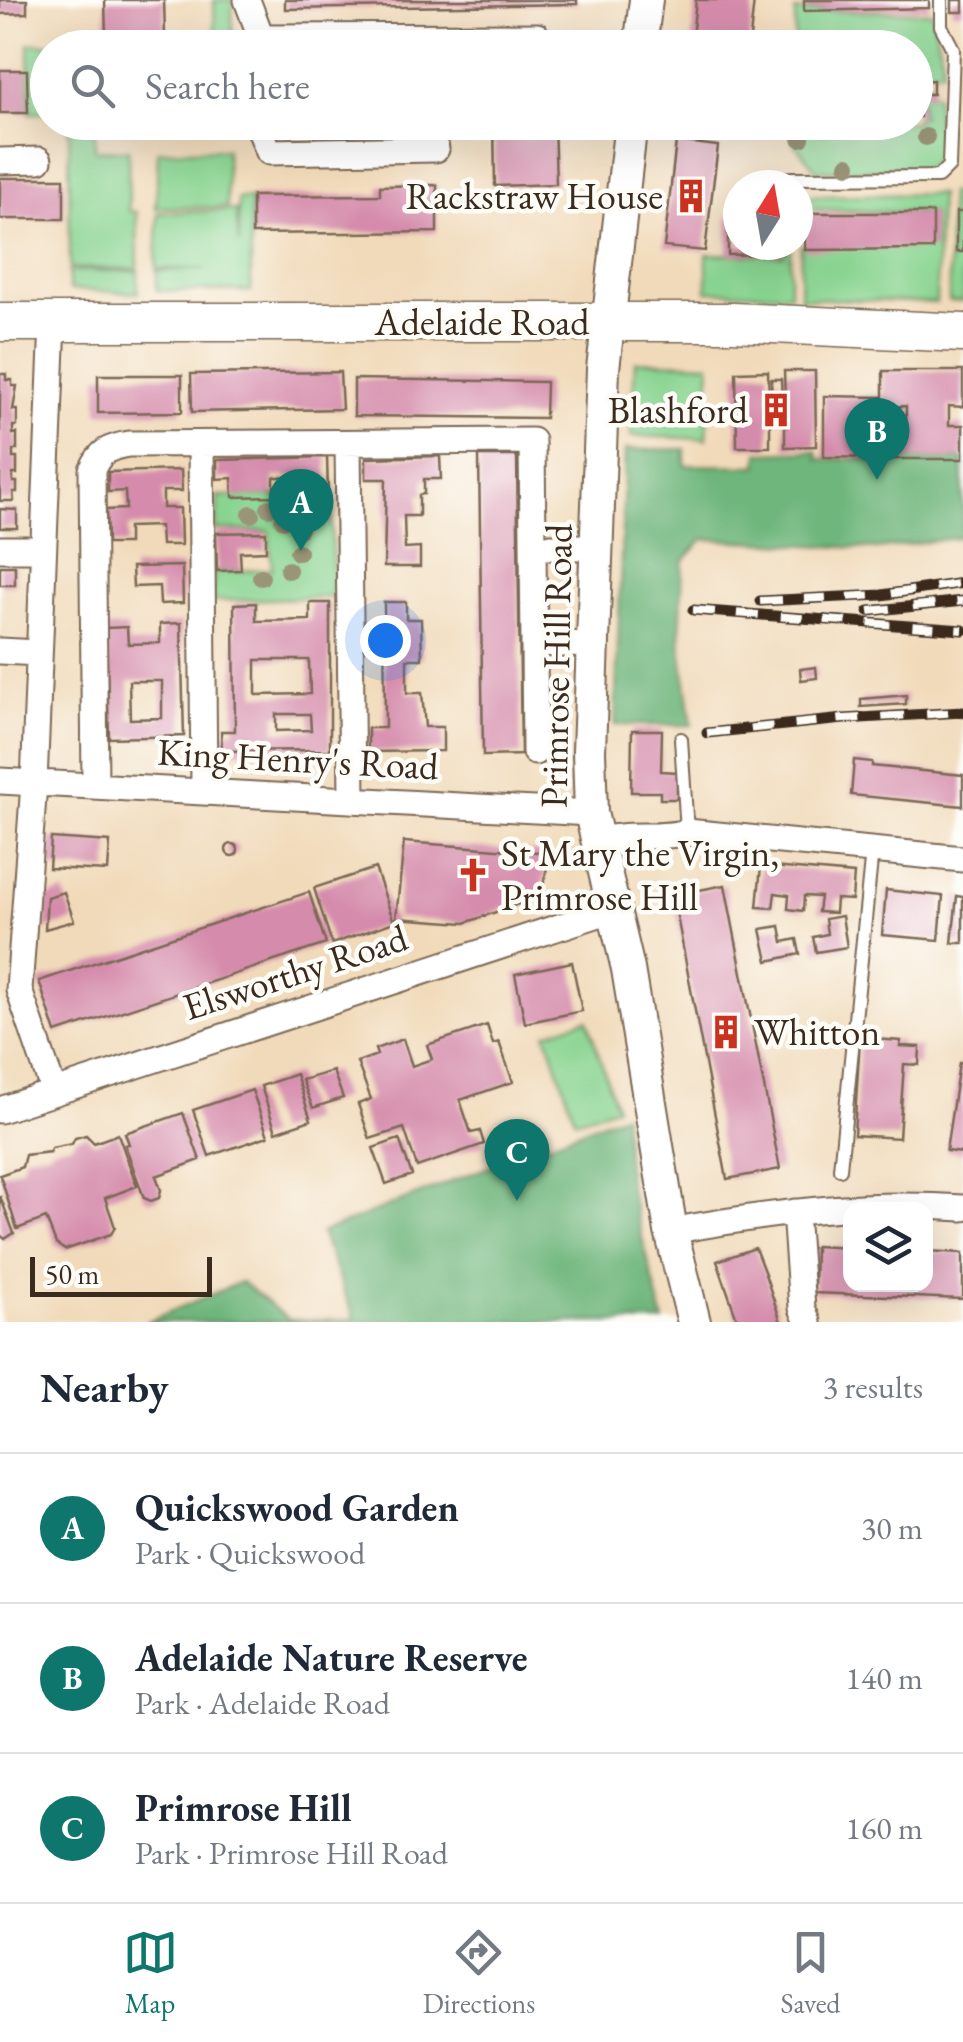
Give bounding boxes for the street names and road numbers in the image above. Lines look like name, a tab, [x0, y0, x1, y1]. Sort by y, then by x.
street label: Adelaide Road	[373, 297, 590, 346]
street label: Primrose Hill Road	[529, 523, 582, 808]
street label: King Henry's Road	[156, 727, 441, 790]
street label: Elsworthy Road	[176, 912, 414, 1031]

